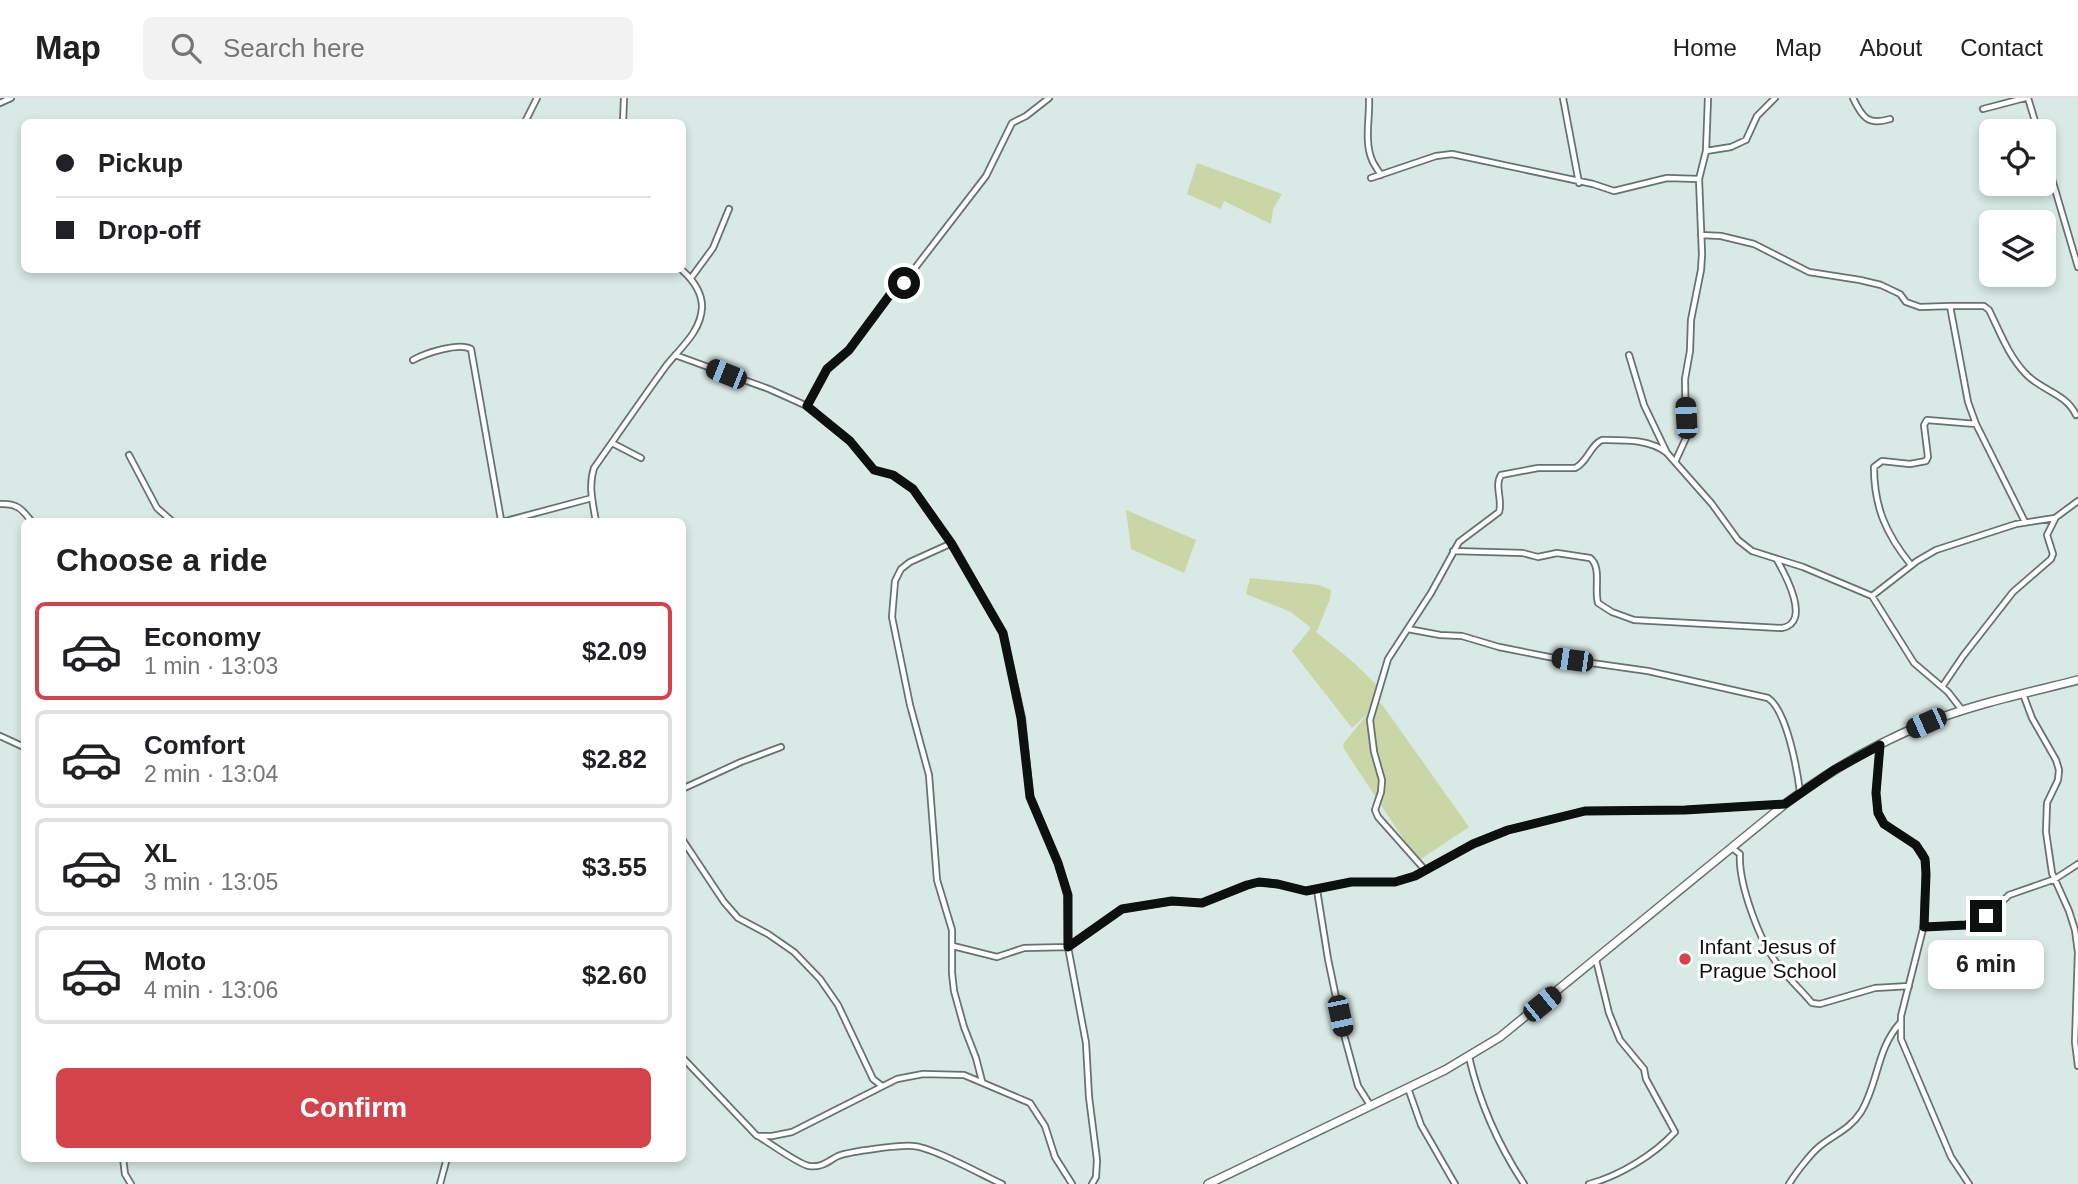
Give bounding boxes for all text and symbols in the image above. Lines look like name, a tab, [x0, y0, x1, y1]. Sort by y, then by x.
search box	[143, 17, 633, 80]
text: Map	[35, 29, 101, 66]
icon: search	[167, 29, 205, 67]
text: Search here	[223, 33, 365, 63]
text: Home	[1673, 34, 1737, 61]
text: Map	[1775, 34, 1822, 61]
text: About	[1860, 34, 1922, 61]
text: Contact	[1960, 34, 2043, 61]
map controls	[1979, 119, 2056, 287]
button: locate	[1979, 119, 2056, 196]
text: Pickup	[98, 148, 183, 178]
button: layers	[1979, 210, 2056, 287]
text: Drop-off	[98, 215, 201, 245]
route start	[888, 267, 920, 299]
car	[703, 356, 750, 392]
car	[1675, 396, 1698, 440]
text: Choose a ride	[56, 542, 268, 578]
icon: car	[60, 620, 123, 683]
text: Economy	[144, 622, 261, 652]
text: $2.09	[582, 636, 647, 666]
car	[1550, 647, 1595, 673]
text: 1 min · 13:03	[144, 653, 278, 679]
car	[1903, 705, 1950, 741]
icon: car	[60, 728, 123, 791]
text: Comfort	[144, 730, 245, 760]
text: $2.82	[582, 744, 647, 774]
text: 2 min · 13:04	[144, 761, 278, 787]
icon: car	[60, 836, 123, 899]
text: XL	[144, 838, 177, 868]
text: $3.55	[582, 852, 647, 882]
text: 3 min · 13:05	[144, 869, 278, 895]
route end	[1970, 900, 2002, 932]
place label: Infant Jesus of Prague School	[1699, 935, 1837, 982]
callout: 6 min	[1928, 940, 2044, 990]
icon: car	[60, 944, 123, 1007]
text: Moto	[144, 946, 206, 976]
marker: Infant Jesus of Prague School	[1677, 951, 1693, 967]
text: 6 min	[1956, 951, 2016, 977]
text: $2.60	[582, 960, 647, 990]
text: 4 min · 13:06	[144, 977, 278, 1003]
car	[1520, 983, 1565, 1025]
car	[1326, 993, 1355, 1039]
button: Confirm	[56, 1068, 651, 1148]

